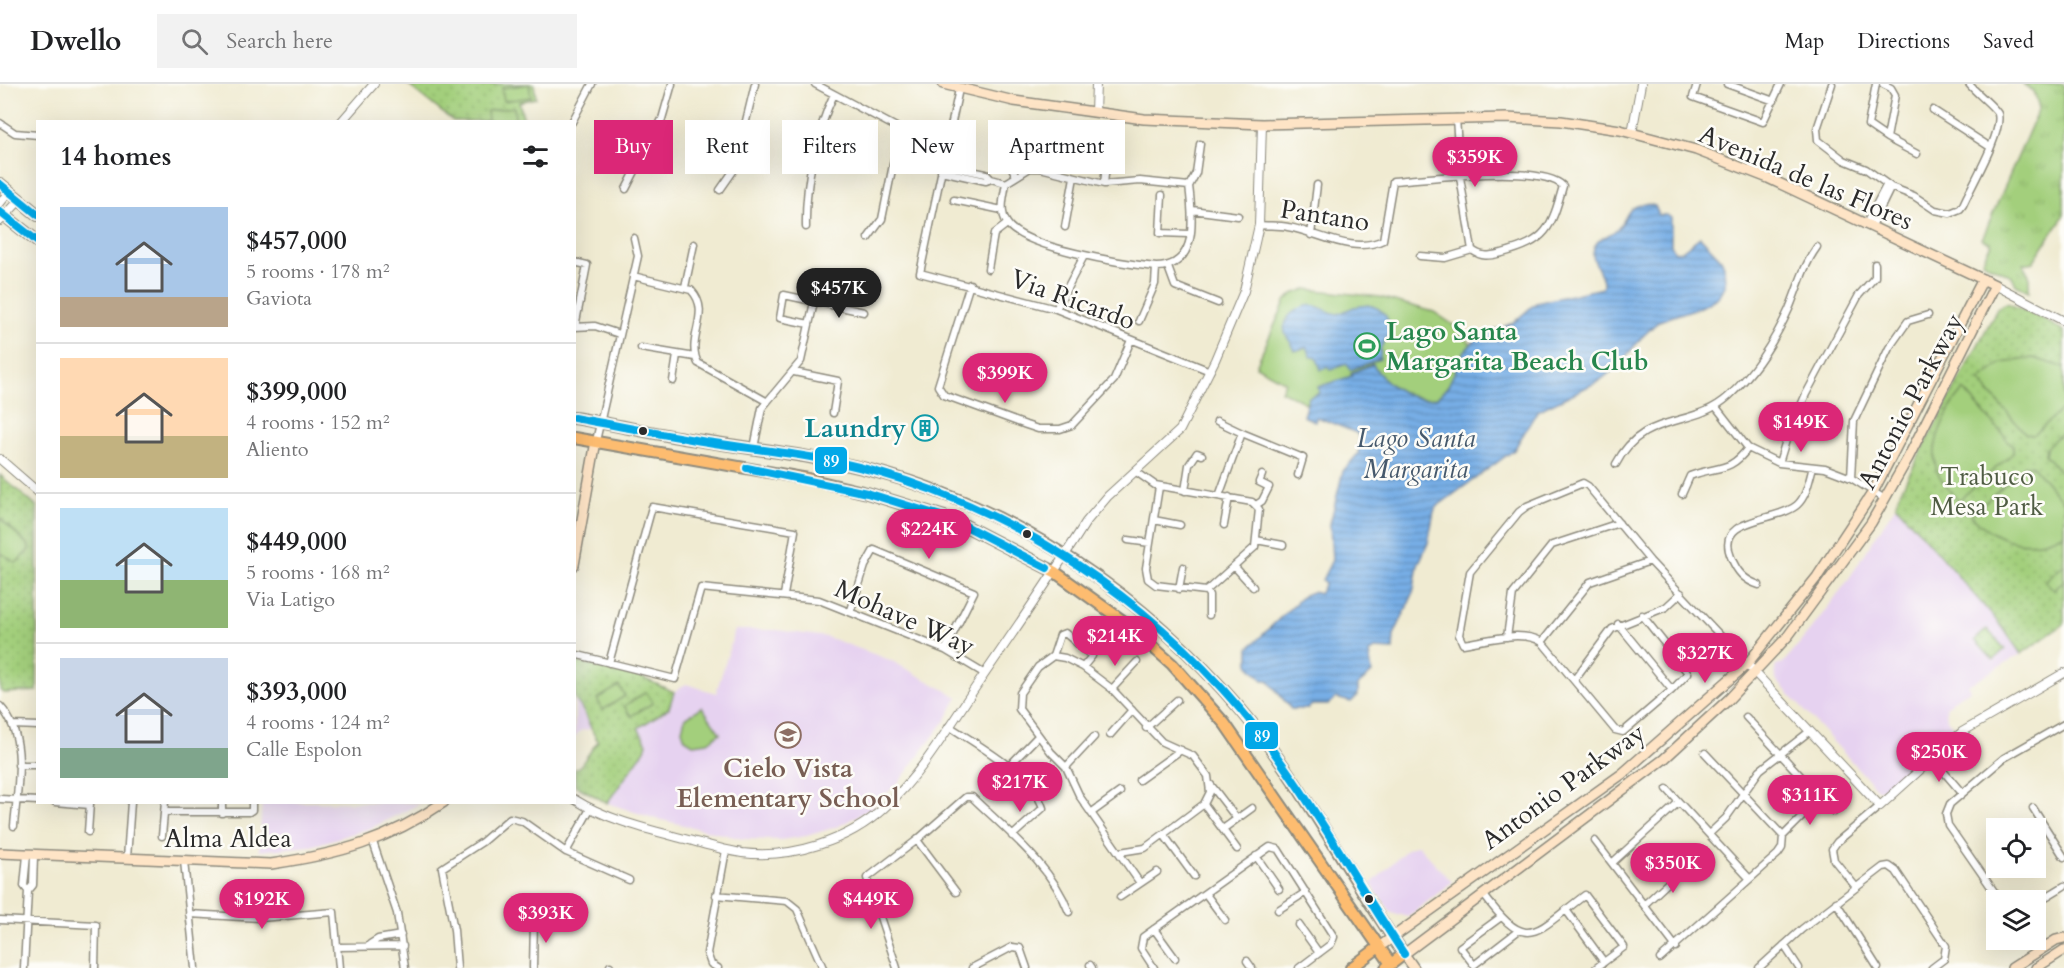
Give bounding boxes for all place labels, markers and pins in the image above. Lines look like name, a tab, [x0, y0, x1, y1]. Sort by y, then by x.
pin: $359K	[1433, 137, 1517, 188]
pin: $457K	[797, 268, 881, 319]
place label: Lago Santa Margarita Beach Club	[1386, 314, 1649, 379]
sports icon: Lago Santa Margarita Beach Club	[1352, 331, 1382, 361]
pin: $399K	[963, 353, 1047, 404]
pin: $149K	[1759, 402, 1843, 453]
place label: Laundry	[805, 411, 906, 446]
building icon: Laundry	[910, 413, 940, 443]
unlabelled marker	[637, 425, 649, 437]
pin: $224K	[887, 509, 971, 560]
unlabelled marker	[1021, 528, 1033, 540]
pin: $214K	[1073, 616, 1157, 667]
pin: $327K	[1663, 633, 1747, 684]
school or university icon: Cielo Vista Elementary School	[773, 720, 803, 750]
pin: $250K	[1897, 732, 1981, 783]
place label: Cielo Vista Elementary School	[676, 751, 900, 816]
pin: $217K	[978, 762, 1062, 813]
pin: $311K	[1768, 775, 1852, 826]
pin: $350K	[1631, 843, 1715, 894]
pin: $192K	[220, 879, 304, 930]
pin: $449K	[829, 879, 913, 930]
pin: $393K	[504, 893, 588, 944]
unlabelled marker	[1363, 893, 1375, 905]

